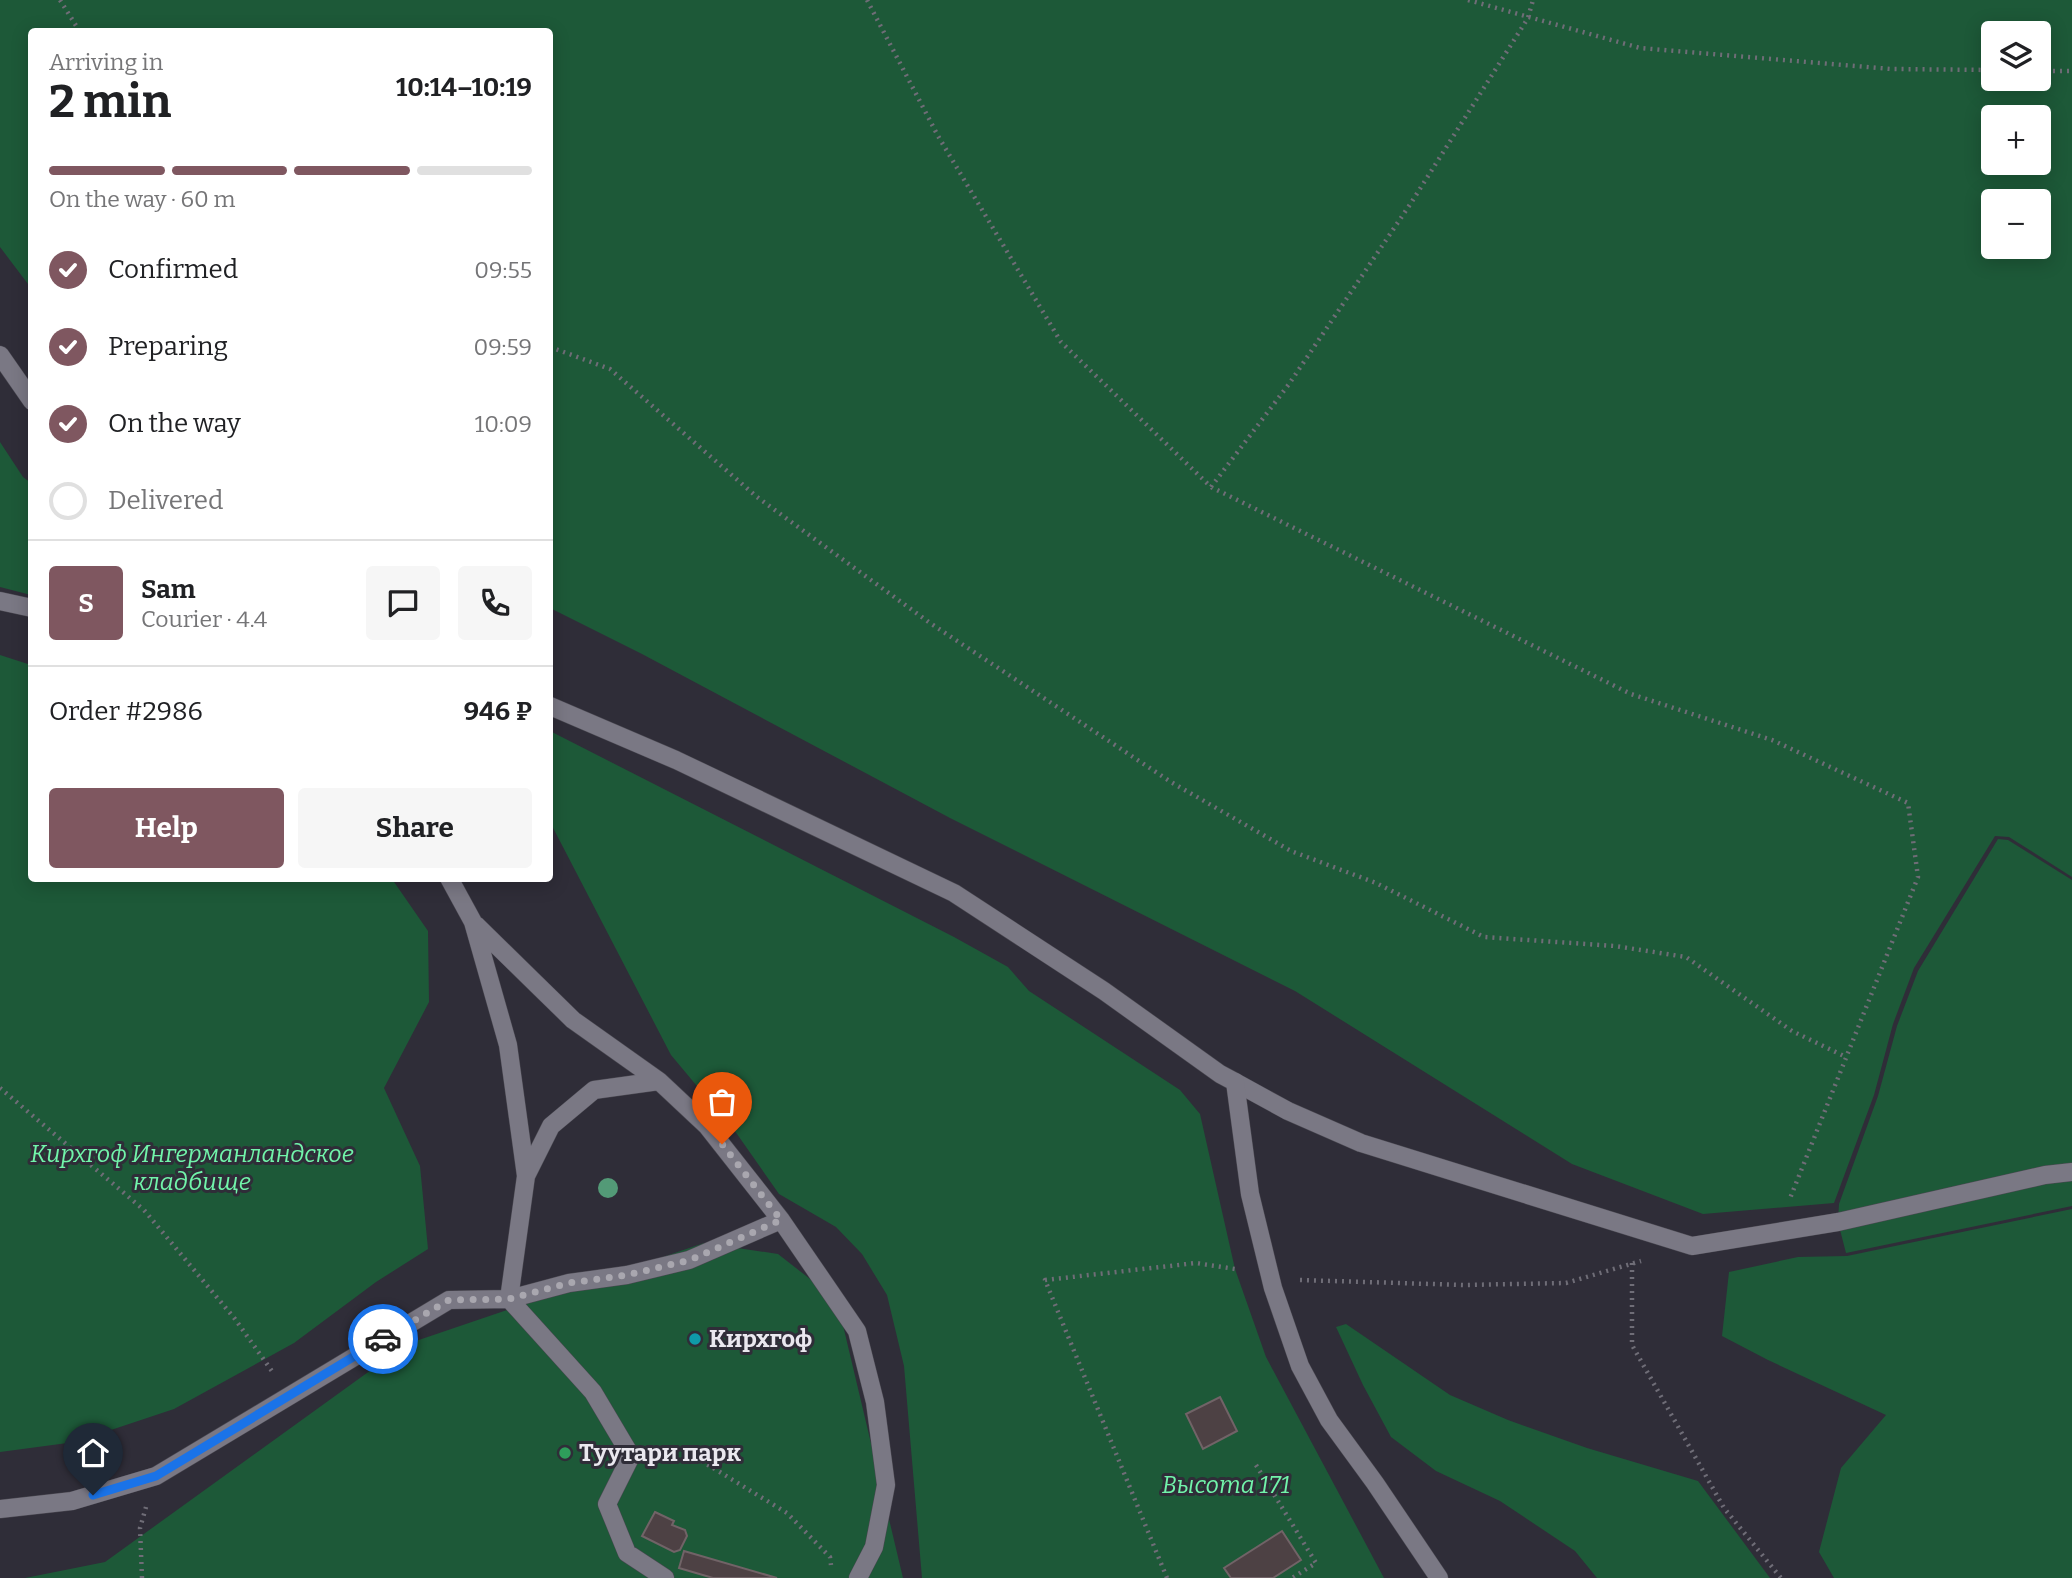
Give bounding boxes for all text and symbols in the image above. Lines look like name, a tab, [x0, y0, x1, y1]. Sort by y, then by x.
map controls	[1981, 21, 2051, 259]
button: layers	[1981, 21, 2051, 91]
text: Arriving in	[49, 48, 163, 76]
text: 10:14–10:19	[396, 72, 532, 103]
text: 2 min	[49, 74, 171, 129]
button: +	[1981, 105, 2051, 175]
text: On the way · 60 m	[49, 185, 235, 213]
button: −	[1981, 189, 2051, 259]
icon: check	[49, 251, 87, 289]
text: Confirmed	[108, 254, 238, 285]
text: 09:55	[474, 256, 532, 284]
icon: check	[49, 328, 87, 366]
text: Preparing	[108, 331, 228, 362]
text: 09:59	[473, 333, 532, 361]
icon: check	[49, 405, 87, 443]
text: On the way	[108, 408, 241, 439]
text: 10:09	[475, 410, 532, 438]
text: Delivered	[108, 485, 223, 516]
button: chat	[366, 566, 440, 640]
button: phone	[458, 566, 532, 640]
text: Sam	[141, 574, 196, 605]
text: S	[78, 588, 94, 619]
text: Courier · 4.4	[141, 605, 267, 633]
text: Order #2986	[49, 696, 203, 727]
text: 946 ₽	[464, 696, 532, 727]
button: Help	[49, 788, 284, 868]
button: Share	[298, 788, 532, 868]
pin	[692, 1072, 752, 1144]
icon: bag	[703, 1083, 741, 1121]
park label: Кирхгоф Ингерманландское кладбище	[30, 1140, 354, 1196]
courier	[348, 1304, 418, 1374]
icon: car	[364, 1320, 402, 1358]
place label: Кирхгоф	[709, 1325, 812, 1353]
marker: Кирхгоф	[687, 1331, 703, 1347]
pin	[63, 1423, 123, 1495]
icon: home	[74, 1434, 112, 1472]
place label: Туутари парк	[579, 1439, 741, 1467]
marker: Туутари парк	[557, 1445, 573, 1461]
park label: Высота 171	[1162, 1471, 1290, 1499]

